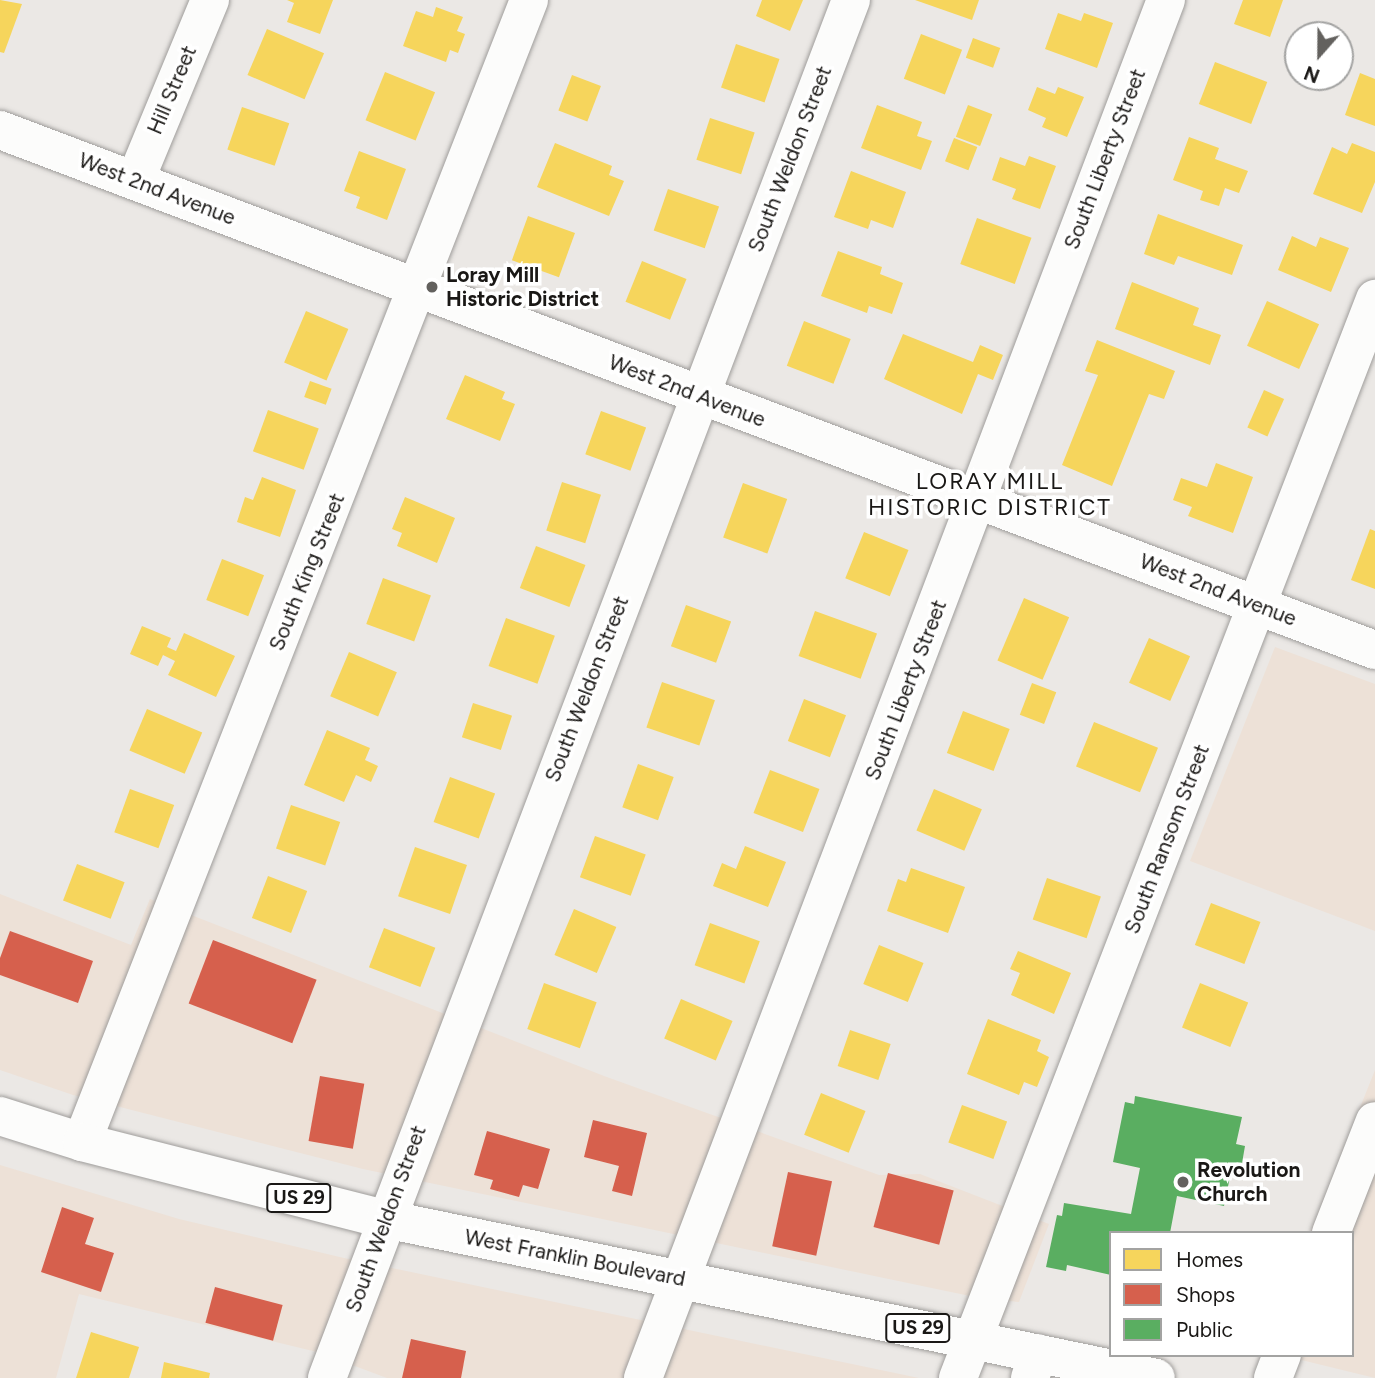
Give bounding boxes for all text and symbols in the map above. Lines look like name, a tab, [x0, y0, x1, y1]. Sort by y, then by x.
north arrow	[1284, 21, 1354, 91]
street label: Hill Street	[142, 42, 202, 138]
text: N	[1301, 61, 1323, 88]
street label: South Weldon Street	[743, 62, 837, 256]
street label: South Liberty Street	[1059, 65, 1151, 253]
street label: West 2nd Avenue	[75, 148, 239, 230]
place label: Loray Mill Historic District	[446, 262, 599, 312]
marker: Loray Mill Historic District	[424, 279, 440, 295]
street label: West 2nd Avenue	[605, 350, 769, 432]
district label: LORAY MILL HISTORIC DISTRICT	[870, 467, 1110, 521]
street label: South King Street	[264, 490, 350, 654]
street label: West 2nd Avenue	[1136, 549, 1300, 631]
street label: South Weldon Street	[540, 592, 634, 786]
street label: South Liberty Street	[860, 596, 952, 784]
street label: South Ransom Street	[1119, 741, 1215, 937]
street label: South Weldon Street	[340, 1122, 432, 1316]
place label: Revolution Church	[1197, 1157, 1300, 1207]
marker: Revolution Church	[1175, 1174, 1191, 1190]
road number: US 29	[266, 1182, 332, 1214]
street label: West Franklin Boulevard	[463, 1224, 687, 1292]
legend	[1109, 1231, 1354, 1357]
text: Homes	[1176, 1247, 1243, 1272]
text: Shops	[1176, 1282, 1235, 1307]
road number: US 29	[885, 1312, 951, 1344]
text: Public	[1176, 1317, 1233, 1342]

